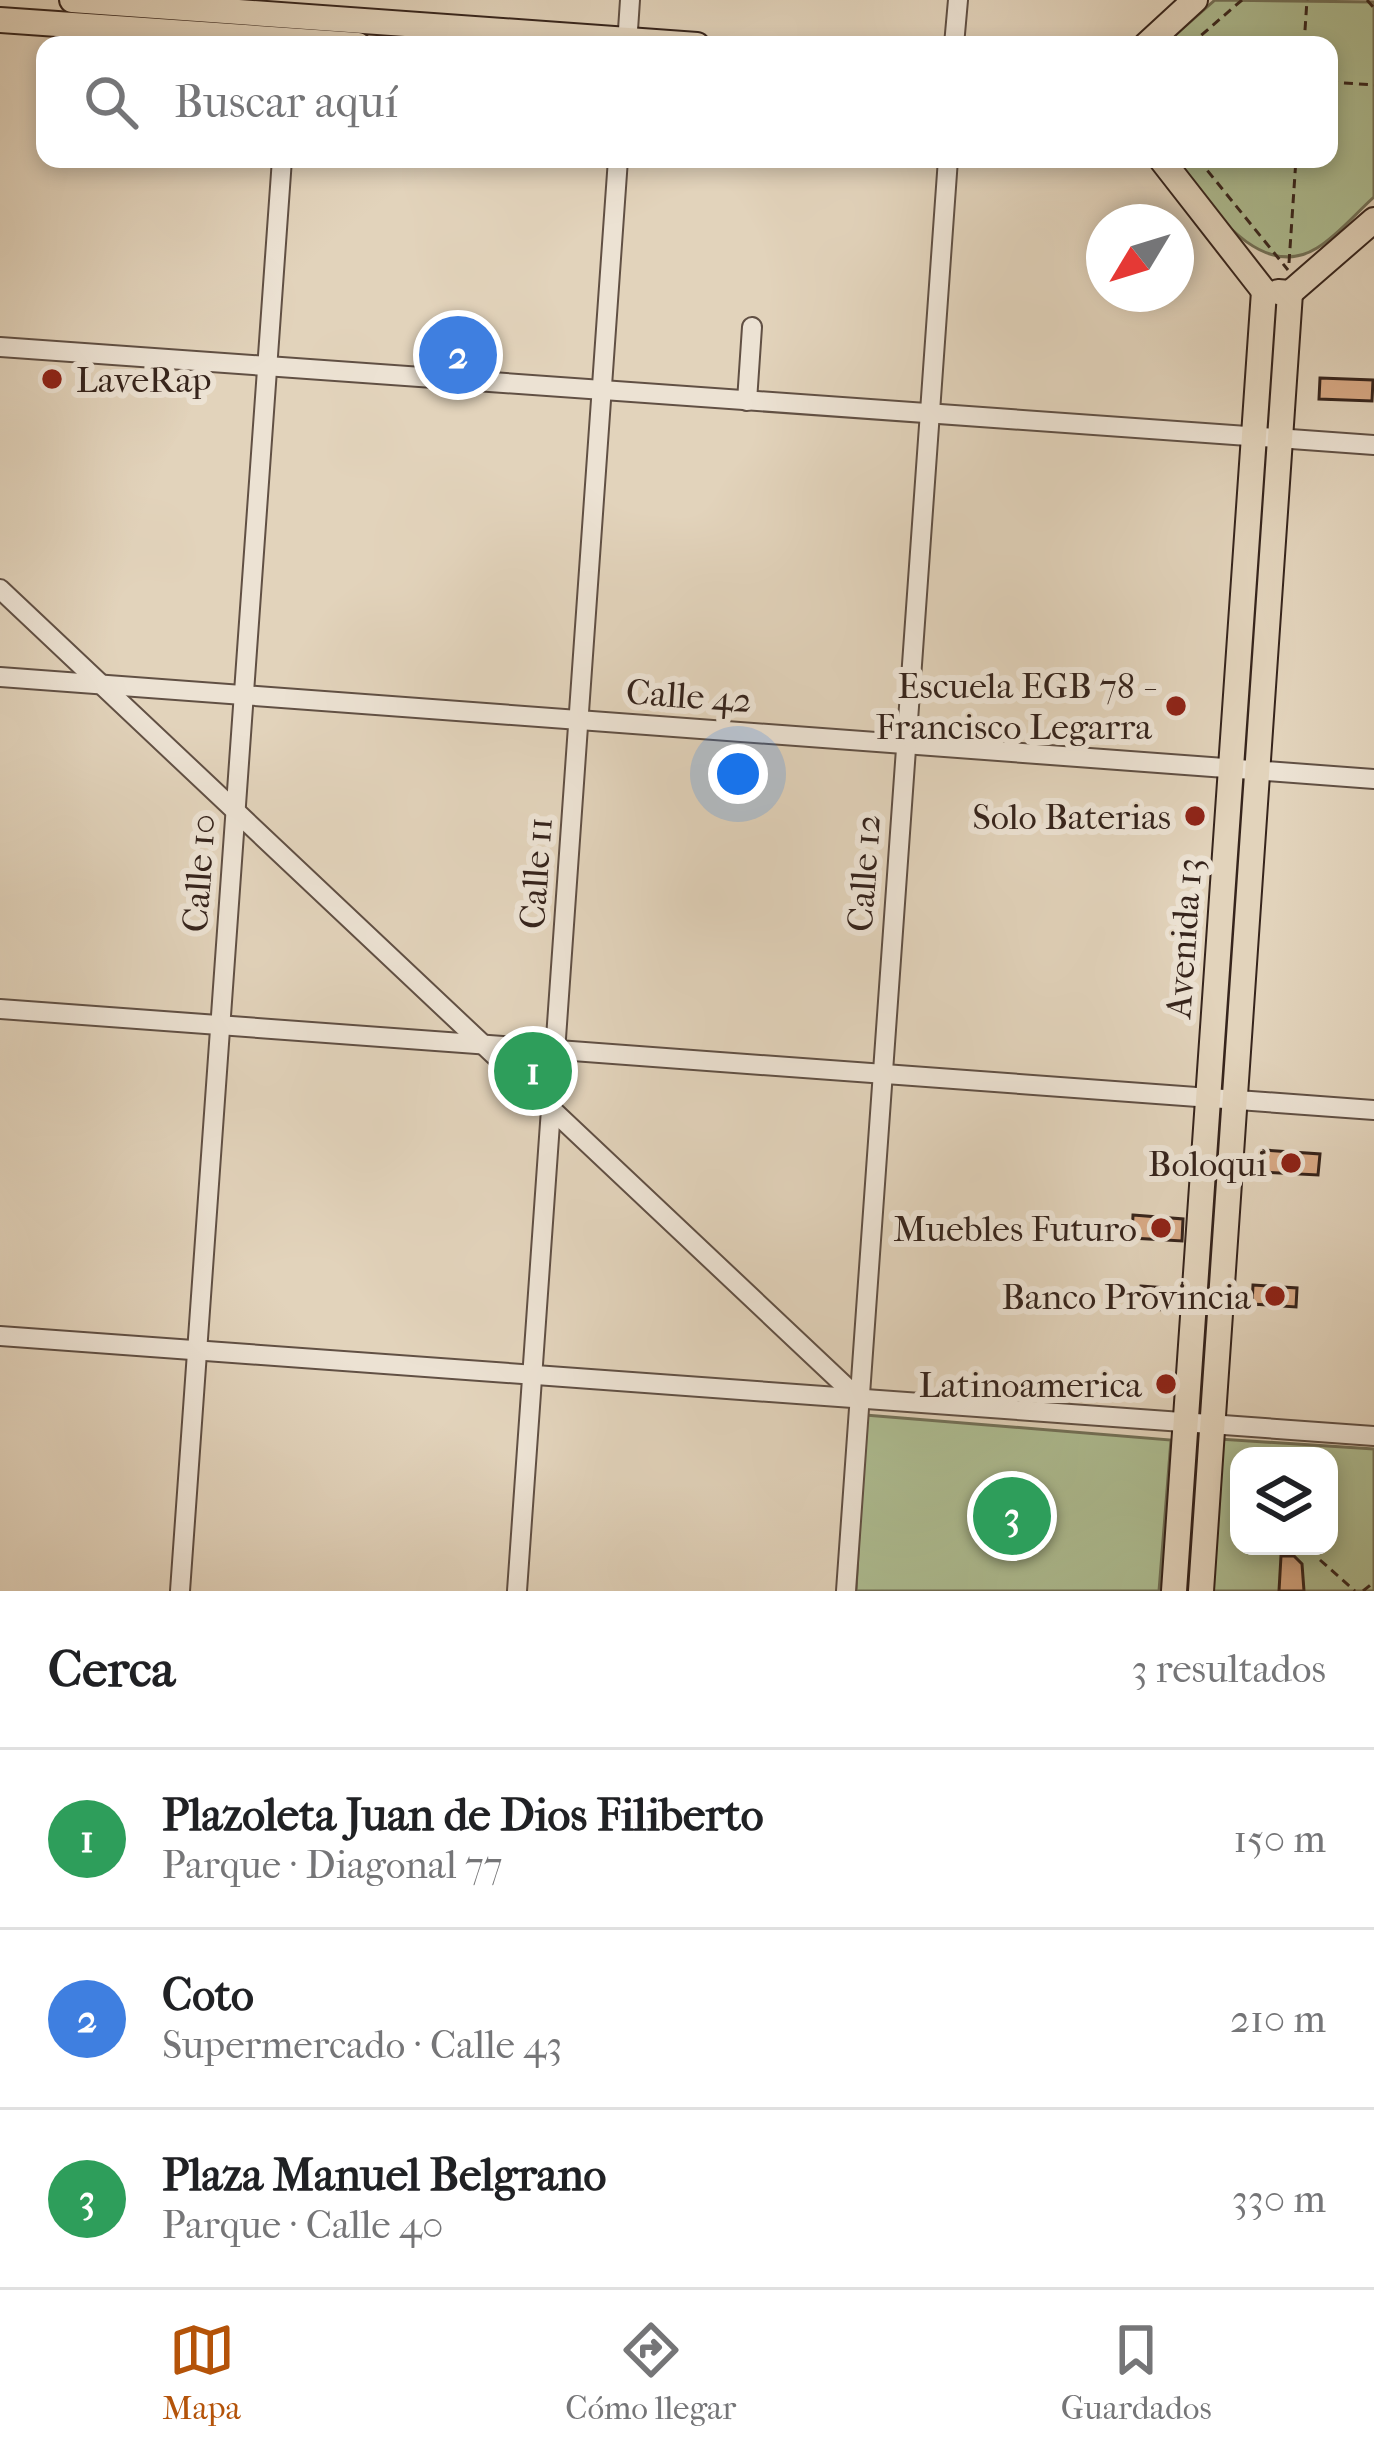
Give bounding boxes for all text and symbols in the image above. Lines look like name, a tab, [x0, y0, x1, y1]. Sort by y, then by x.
search box	[36, 36, 1338, 168]
icon: search	[78, 69, 144, 135]
text: Buscar aquí	[174, 76, 398, 129]
north arrow	[1086, 204, 1194, 312]
pin: 2	[419, 310, 497, 400]
place label: LaveRap	[76, 359, 212, 401]
marker: LaveRap	[39, 366, 65, 392]
place label: Escuela EGB 78 - Francisco Legarra	[876, 665, 1157, 748]
street label: Calle 42	[625, 671, 753, 721]
marker: Escuela EGB 78 - Francisco Legarra	[1163, 693, 1189, 719]
your location	[708, 744, 768, 804]
place label: Solo Baterias	[972, 796, 1171, 838]
marker: Solo Baterias	[1182, 803, 1208, 829]
street label: Calle 10	[174, 812, 224, 934]
street label: Calle 12	[839, 813, 889, 933]
street label: Calle 11	[511, 816, 561, 930]
street label: Avenida 13	[1157, 857, 1211, 1022]
pin: 1	[494, 1026, 572, 1116]
place label: Boloqui	[1148, 1143, 1267, 1185]
marker: Boloqui	[1278, 1150, 1304, 1176]
place label: Muebles Futuro	[893, 1208, 1137, 1250]
marker: Muebles Futuro	[1148, 1215, 1174, 1241]
place label: Banco Provincia	[1001, 1276, 1251, 1318]
marker: Banco Provincia	[1262, 1283, 1288, 1309]
place label: Latinoamerica	[919, 1364, 1142, 1406]
marker: Latinoamerica	[1153, 1371, 1179, 1397]
map controls	[1230, 1447, 1338, 1555]
button: layers	[1230, 1447, 1338, 1555]
pin: 3	[973, 1471, 1051, 1561]
text: Cerca	[48, 1639, 175, 1699]
text: 3 resultados	[1132, 1646, 1326, 1692]
text: Plazoleta Juan de Dios Filiberto	[162, 1789, 764, 1842]
text: 1	[80, 1816, 94, 1862]
text: 150 m	[1233, 1816, 1326, 1862]
text: Parque · Diagonal 77	[162, 1842, 503, 1888]
text: Coto	[162, 1969, 254, 2022]
text: 2	[77, 1996, 97, 2042]
text: 210 m	[1230, 1996, 1326, 2042]
text: Supermercado · Calle 43	[162, 2022, 562, 2068]
text: Plaza Manuel Belgrano	[162, 2149, 606, 2202]
text: 3	[79, 2176, 95, 2222]
text: 330 m	[1232, 2176, 1326, 2222]
text: Parque · Calle 40	[162, 2202, 443, 2248]
tab: Mapa	[162, 2317, 241, 2428]
tab: Cómo llegar	[565, 2317, 736, 2428]
tab: Guardados	[1061, 2317, 1212, 2428]

